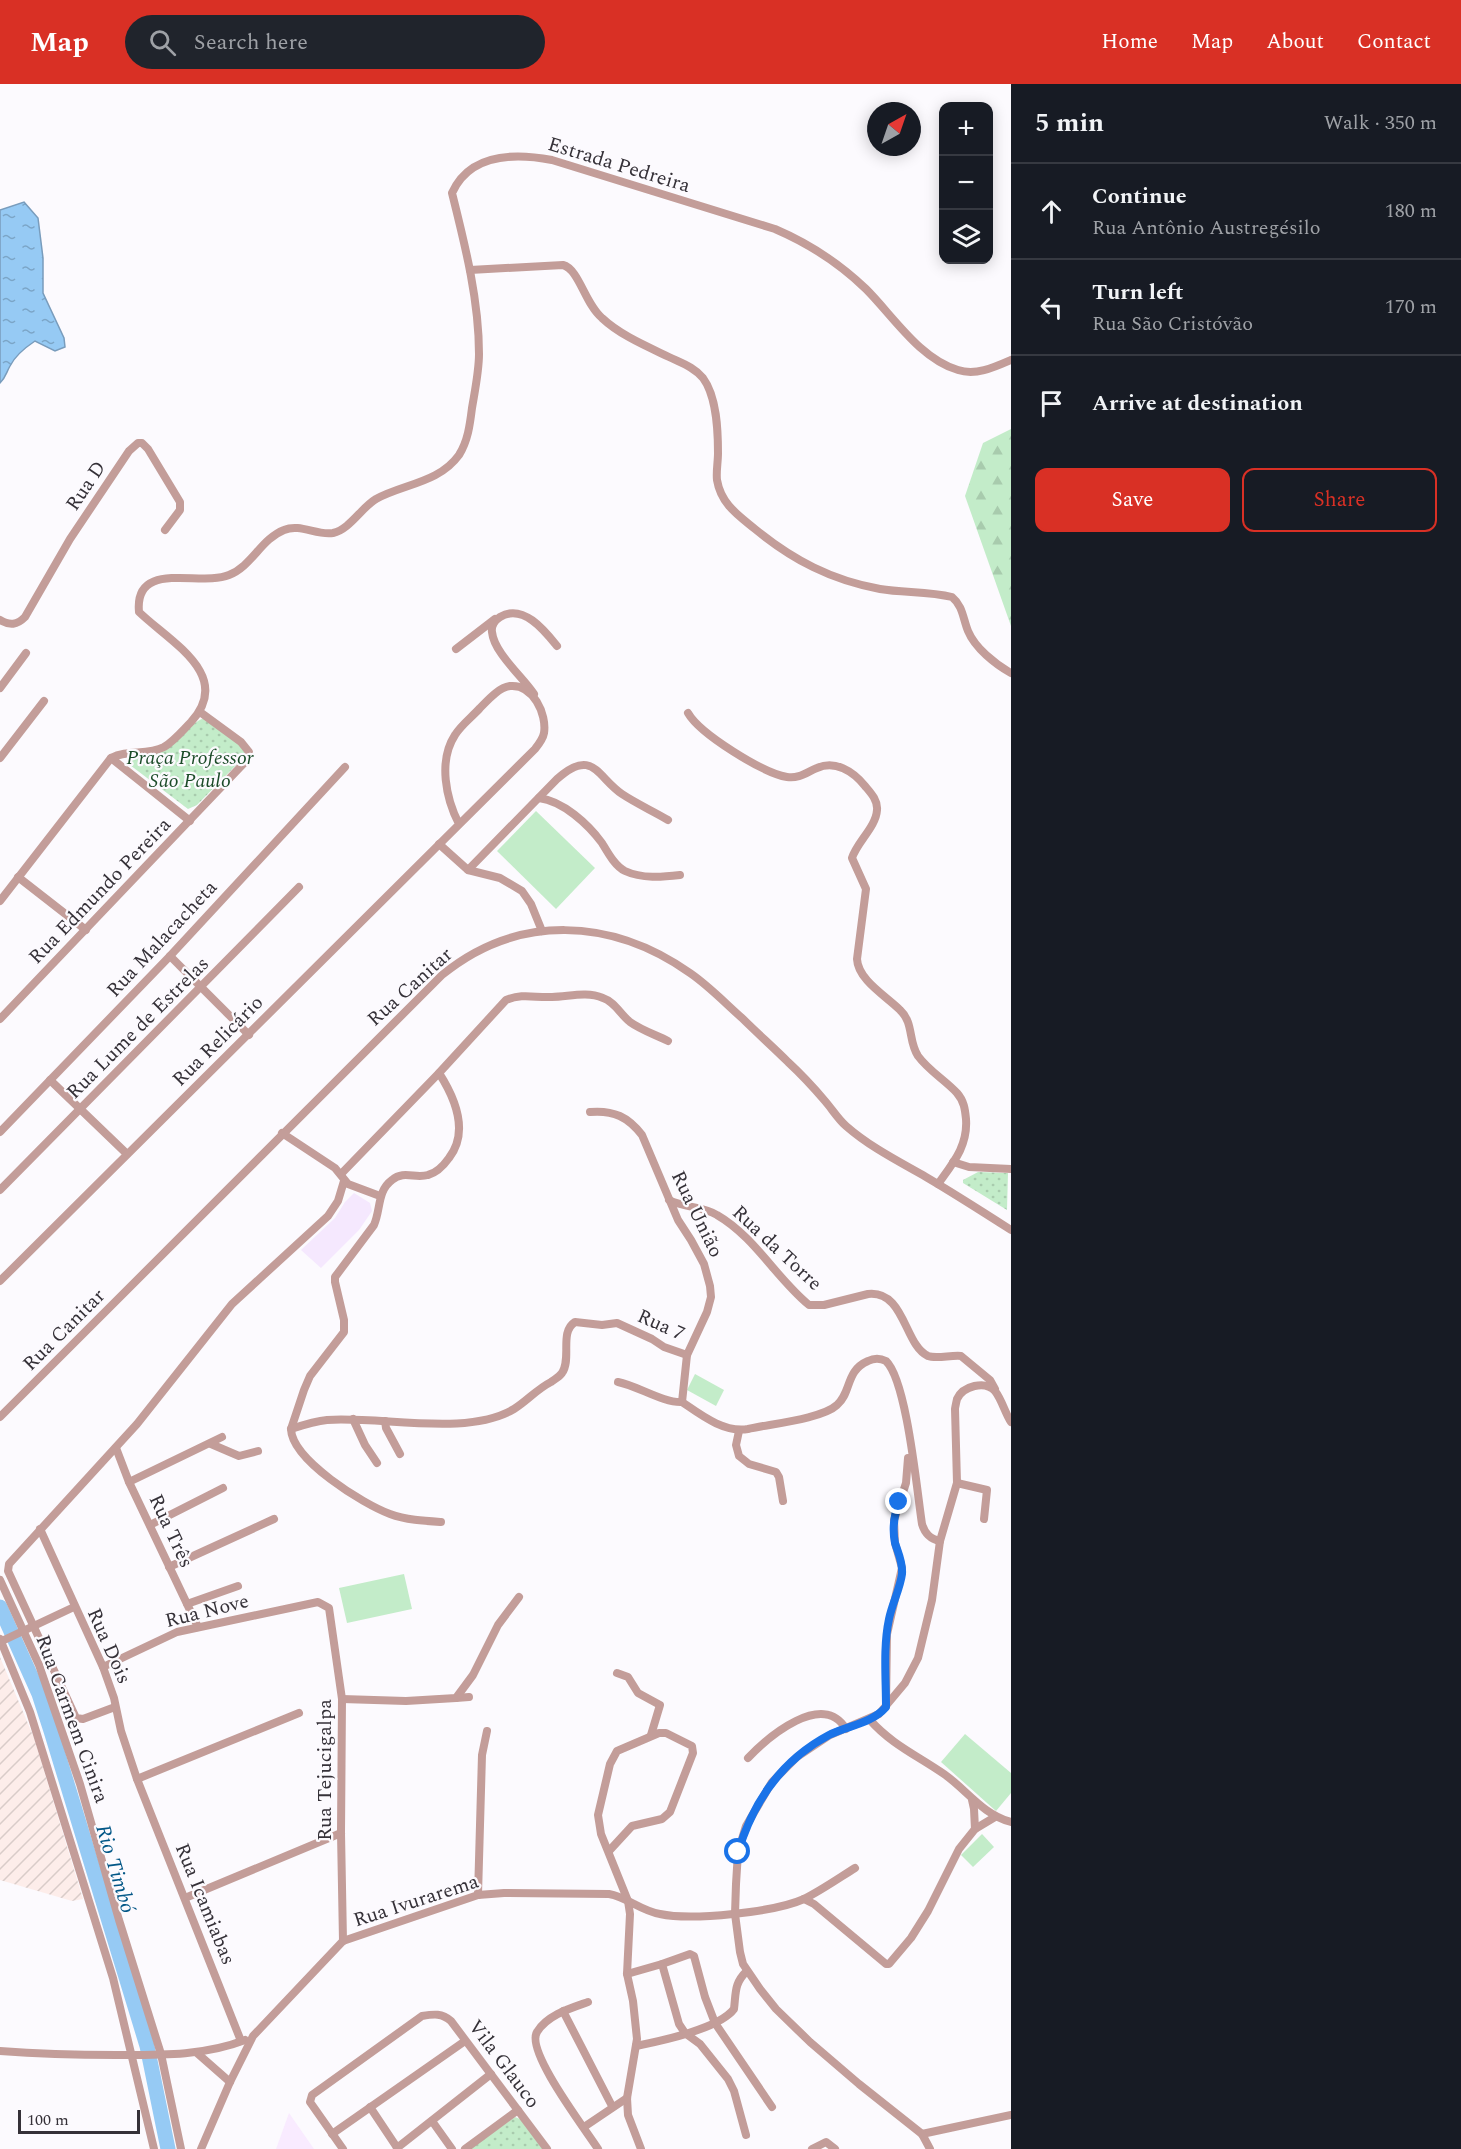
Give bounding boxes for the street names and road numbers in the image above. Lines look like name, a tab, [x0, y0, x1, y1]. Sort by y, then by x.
street label: Estrada Pedreira	[544, 129, 694, 201]
street label: Rua D	[58, 455, 114, 517]
street label: Rua Edmundo Pereira	[22, 811, 178, 971]
street label: Rua Malacacheta	[100, 873, 225, 1004]
street label: Rua Canitar	[361, 940, 460, 1034]
street label: Rua Lume de Estrelas	[60, 950, 216, 1106]
street label: Rua Relicário	[165, 988, 271, 1094]
street label: Rua União	[663, 1165, 731, 1263]
street label: Rua da Torre	[725, 1198, 829, 1298]
street label: Rua Canitar	[16, 1282, 112, 1378]
street label: Rua 7	[632, 1301, 690, 1349]
street label: Rua Três	[141, 1489, 201, 1573]
street label: Rua Nove	[162, 1586, 252, 1636]
street label: Rua Dois	[79, 1603, 139, 1689]
street label: Rua Carmem Cinira	[28, 1631, 116, 1808]
street label: Rua Tejucigalpa	[310, 1699, 340, 1841]
street label: Rua Icamiabas	[167, 1839, 243, 1969]
street label: Rua Ivurarema	[349, 1867, 483, 1935]
street label: Vila Glauco	[461, 2013, 547, 2115]

